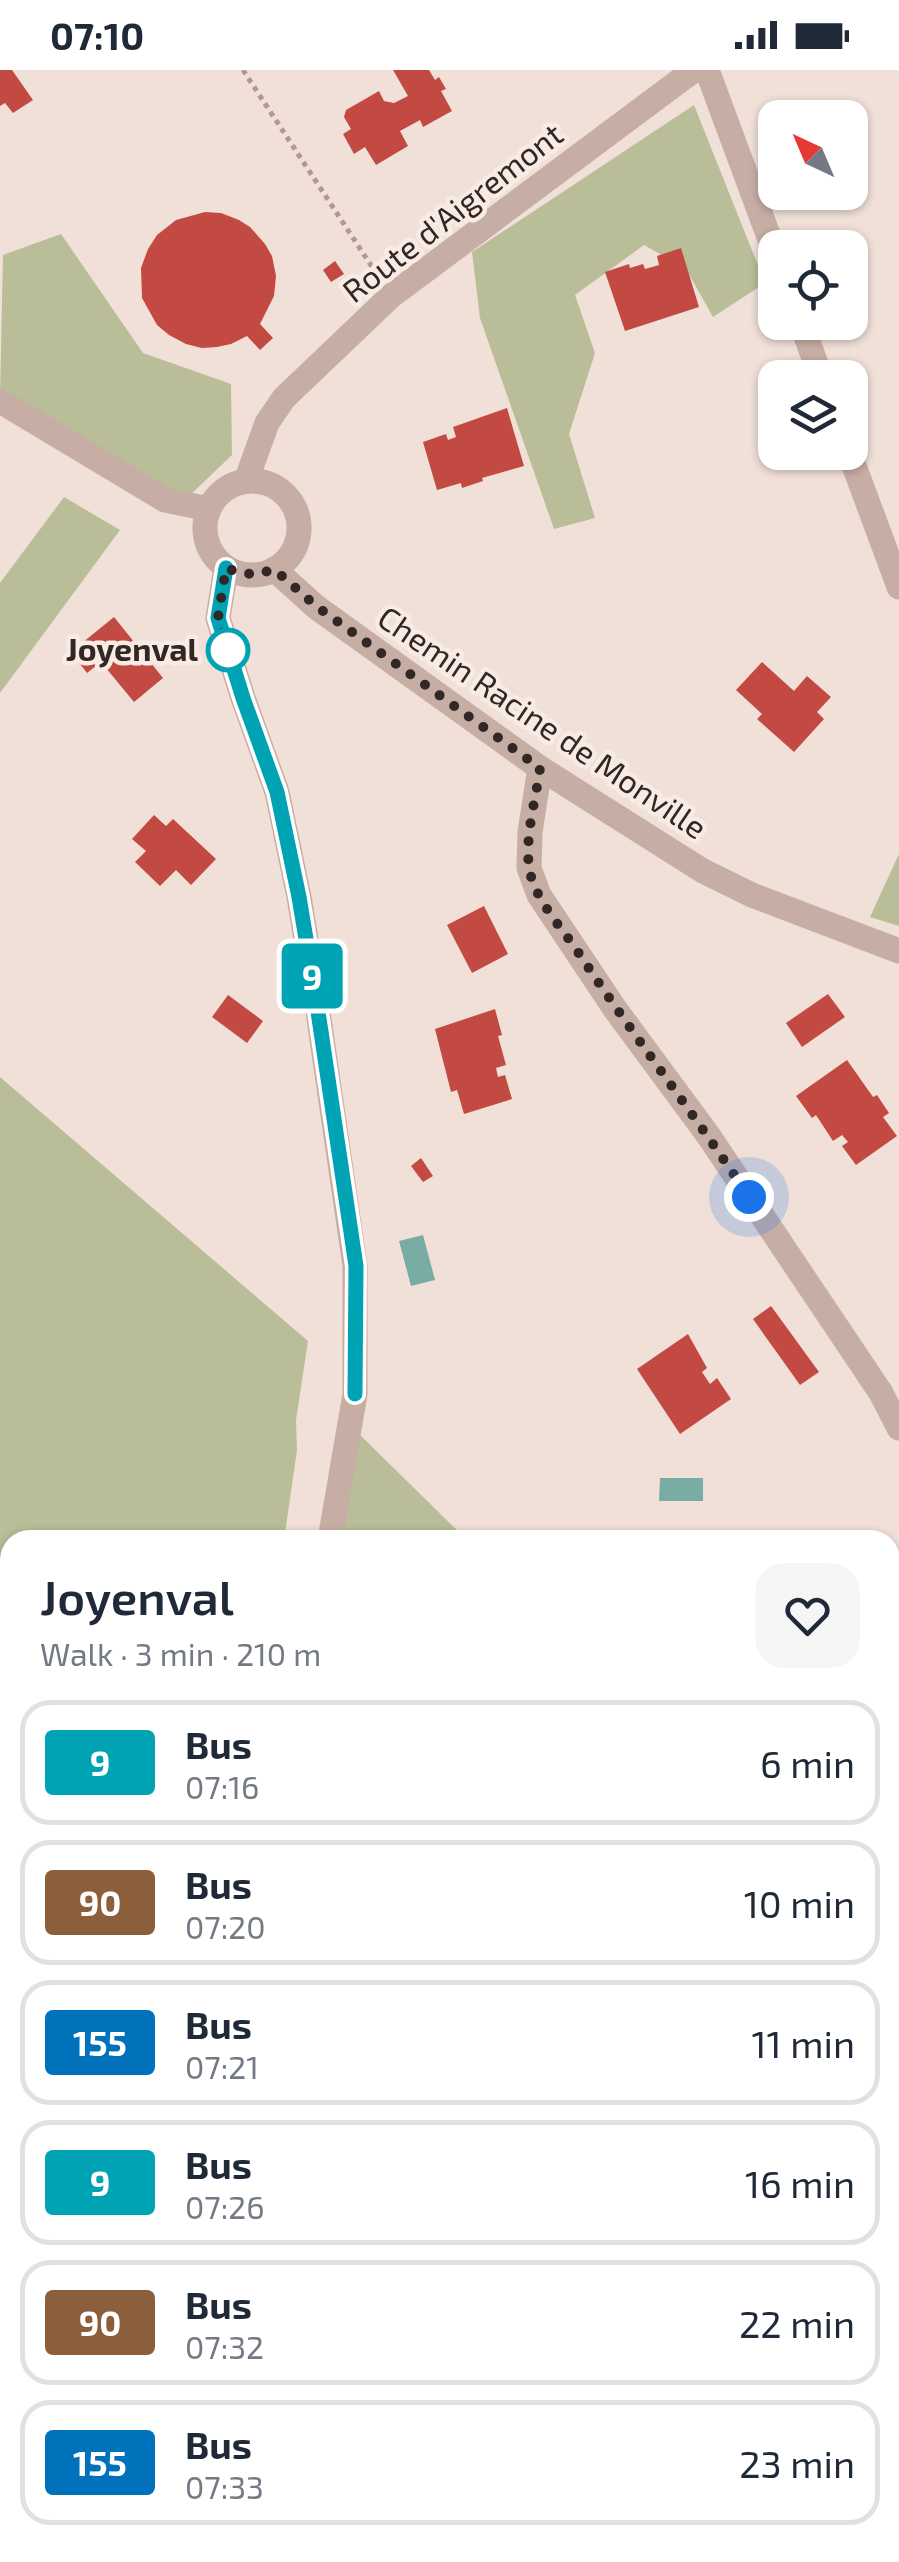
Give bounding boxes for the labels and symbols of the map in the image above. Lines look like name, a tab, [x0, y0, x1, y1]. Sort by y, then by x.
north arrow	[758, 100, 868, 210]
street label: Route d'Aigremont	[334, 114, 569, 309]
street label: Chemin Racine de Monville	[372, 597, 715, 846]
place label: Joyenval	[66, 629, 198, 668]
marker: Joyenval	[207, 629, 249, 671]
line badge: 9	[280, 944, 344, 1008]
your location	[724, 1172, 774, 1222]

